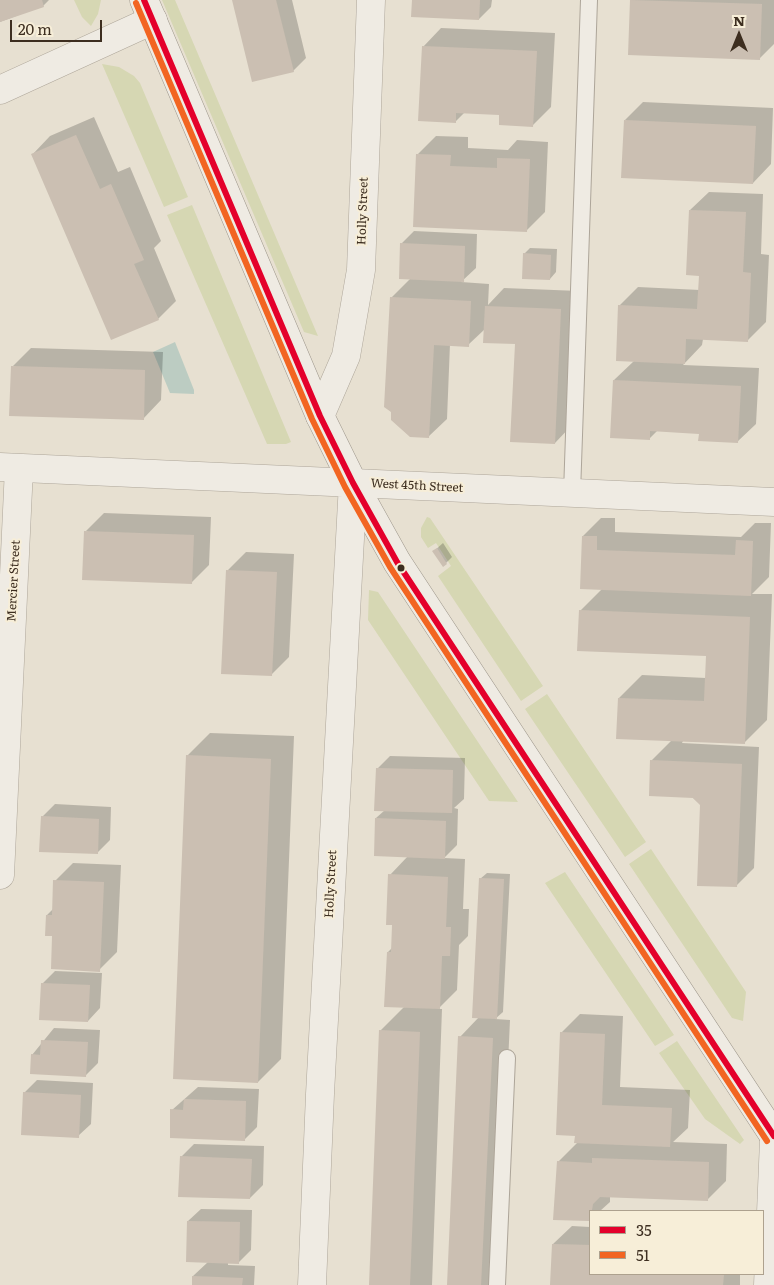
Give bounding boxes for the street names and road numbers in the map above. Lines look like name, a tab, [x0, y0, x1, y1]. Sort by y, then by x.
street label: Holly Street	[355, 177, 371, 245]
street label: West 45th Street	[370, 476, 464, 496]
street label: Mercier Street	[5, 540, 23, 622]
street label: Holly Street	[322, 850, 340, 918]

